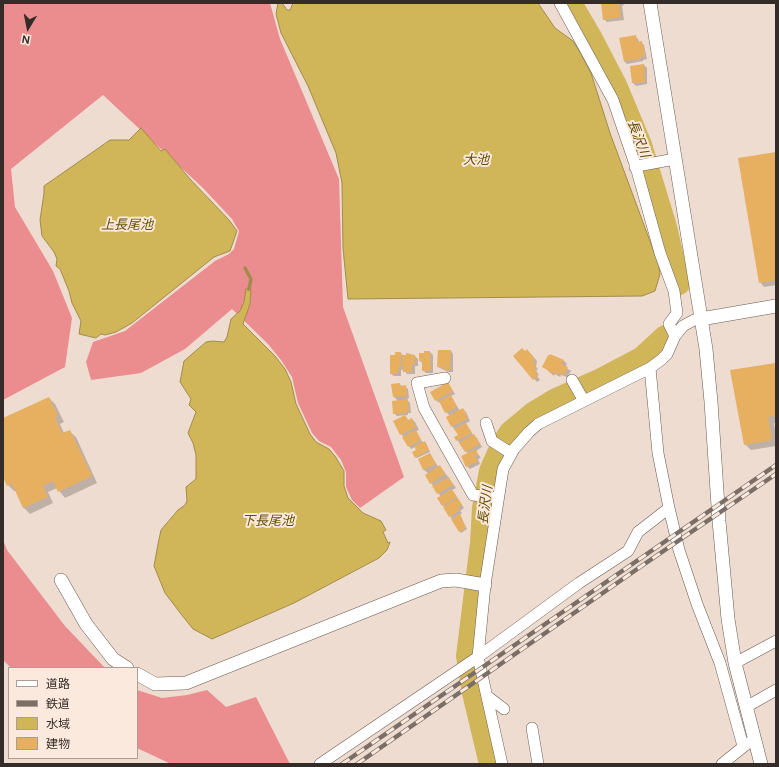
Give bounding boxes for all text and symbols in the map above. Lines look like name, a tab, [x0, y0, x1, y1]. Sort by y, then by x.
north arrow	[8, 8, 48, 48]
text: N	[21, 32, 31, 47]
water label: 長沢川	[624, 118, 652, 160]
water label: 大池	[463, 153, 489, 169]
water label: 上長尾池	[101, 218, 153, 234]
water label: 長沢川	[476, 485, 496, 525]
water label: 下長尾池	[242, 514, 294, 530]
legend	[8, 667, 138, 759]
text: 道路	[46, 676, 70, 692]
text: 鉄道	[46, 696, 70, 712]
text: 水域	[46, 716, 70, 732]
text: 建物	[46, 736, 70, 752]

